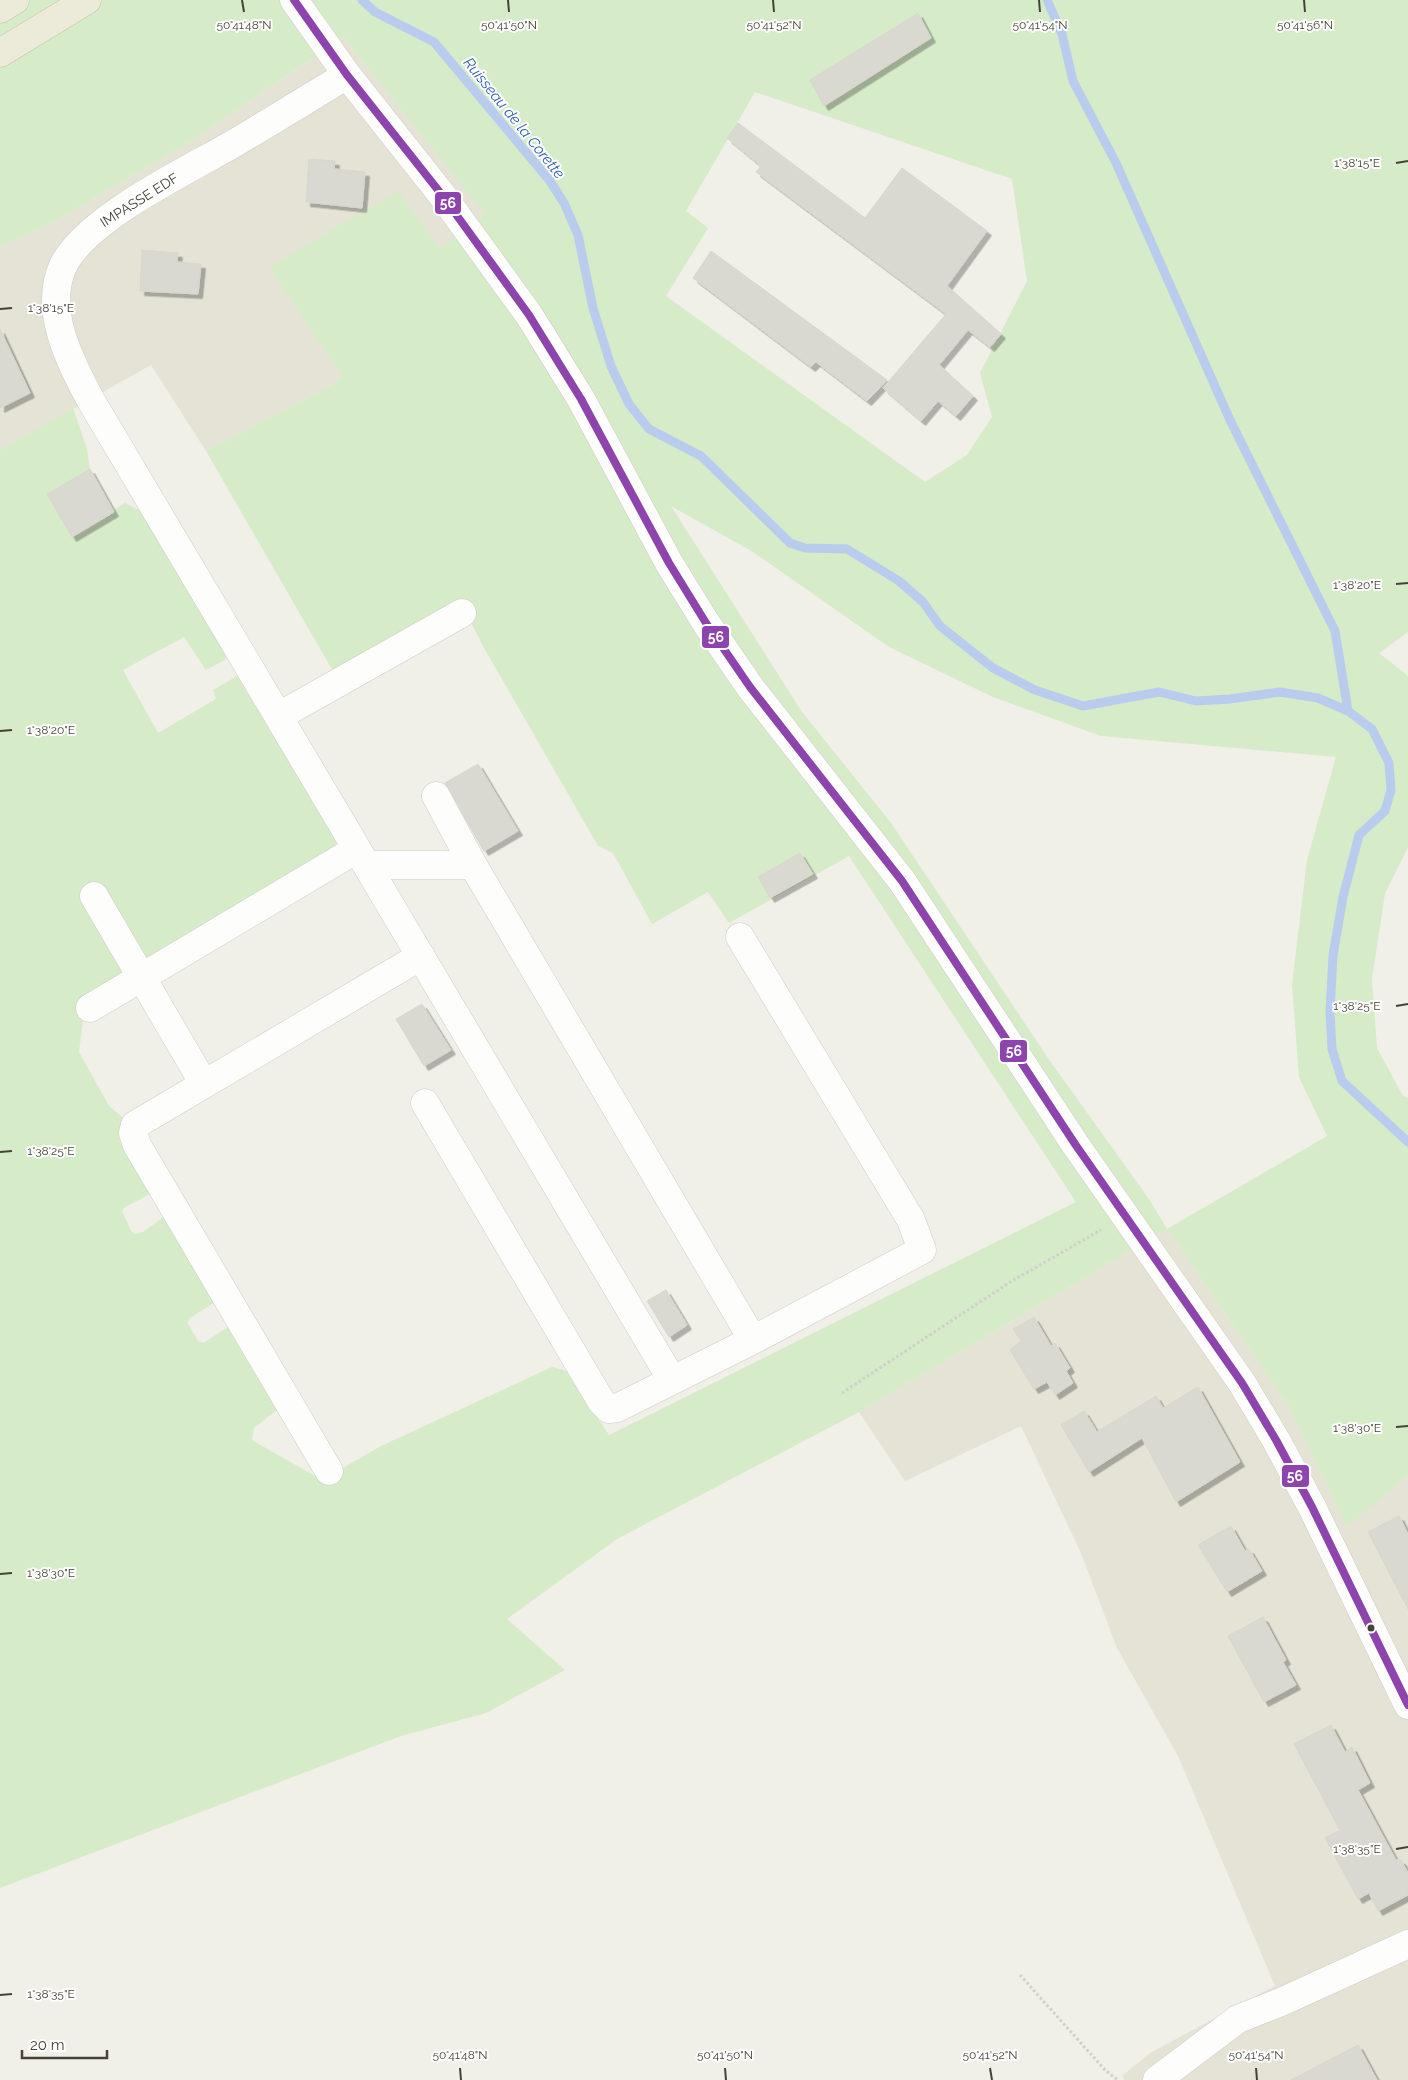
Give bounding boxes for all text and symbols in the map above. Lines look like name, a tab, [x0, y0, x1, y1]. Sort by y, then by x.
text: 50°41'48"N	[216, 18, 272, 32]
text: 50°41'50"N	[481, 18, 537, 32]
text: 50°41'52"N	[747, 18, 801, 32]
text: 50°41'54"N	[1012, 18, 1068, 32]
text: 50°41'56"N	[1277, 18, 1333, 32]
water label: Ruisseau de la Corette	[460, 54, 568, 182]
text: 1°38'15"E	[1334, 156, 1380, 170]
street label: IMPASSE EDF	[97, 170, 181, 230]
line badge: 56	[434, 191, 462, 215]
text: 56	[440, 195, 456, 211]
text: 1°38'15"E	[28, 301, 74, 315]
text: 1°38'20"E	[1333, 578, 1381, 592]
line badge: 56	[701, 625, 730, 649]
text: 56	[708, 629, 724, 645]
text: 1°38'20"E	[27, 723, 75, 737]
text: 1°38'25"E	[1333, 999, 1381, 1013]
line badge: 56	[999, 1039, 1028, 1063]
text: 56	[1006, 1043, 1022, 1059]
text: 1°38'25"E	[27, 1144, 75, 1158]
text: 1°38'30"E	[1333, 1421, 1381, 1435]
line badge: 56	[1281, 1464, 1310, 1488]
text: 56	[1287, 1468, 1303, 1484]
text: 1°38'30"E	[27, 1566, 75, 1580]
unlabelled marker	[1366, 1623, 1376, 1633]
text: 1°38'35"E	[1333, 1842, 1381, 1856]
text: 1°38'35"E	[27, 1987, 75, 2001]
scale bar	[22, 2028, 108, 2060]
text: 20 m	[30, 2036, 65, 2054]
text: 50°41'48"N	[432, 2048, 488, 2062]
text: 50°41'50"N	[697, 2048, 753, 2062]
text: 50°41'52"N	[963, 2048, 1017, 2062]
text: 50°41'54"N	[1228, 2048, 1284, 2062]

